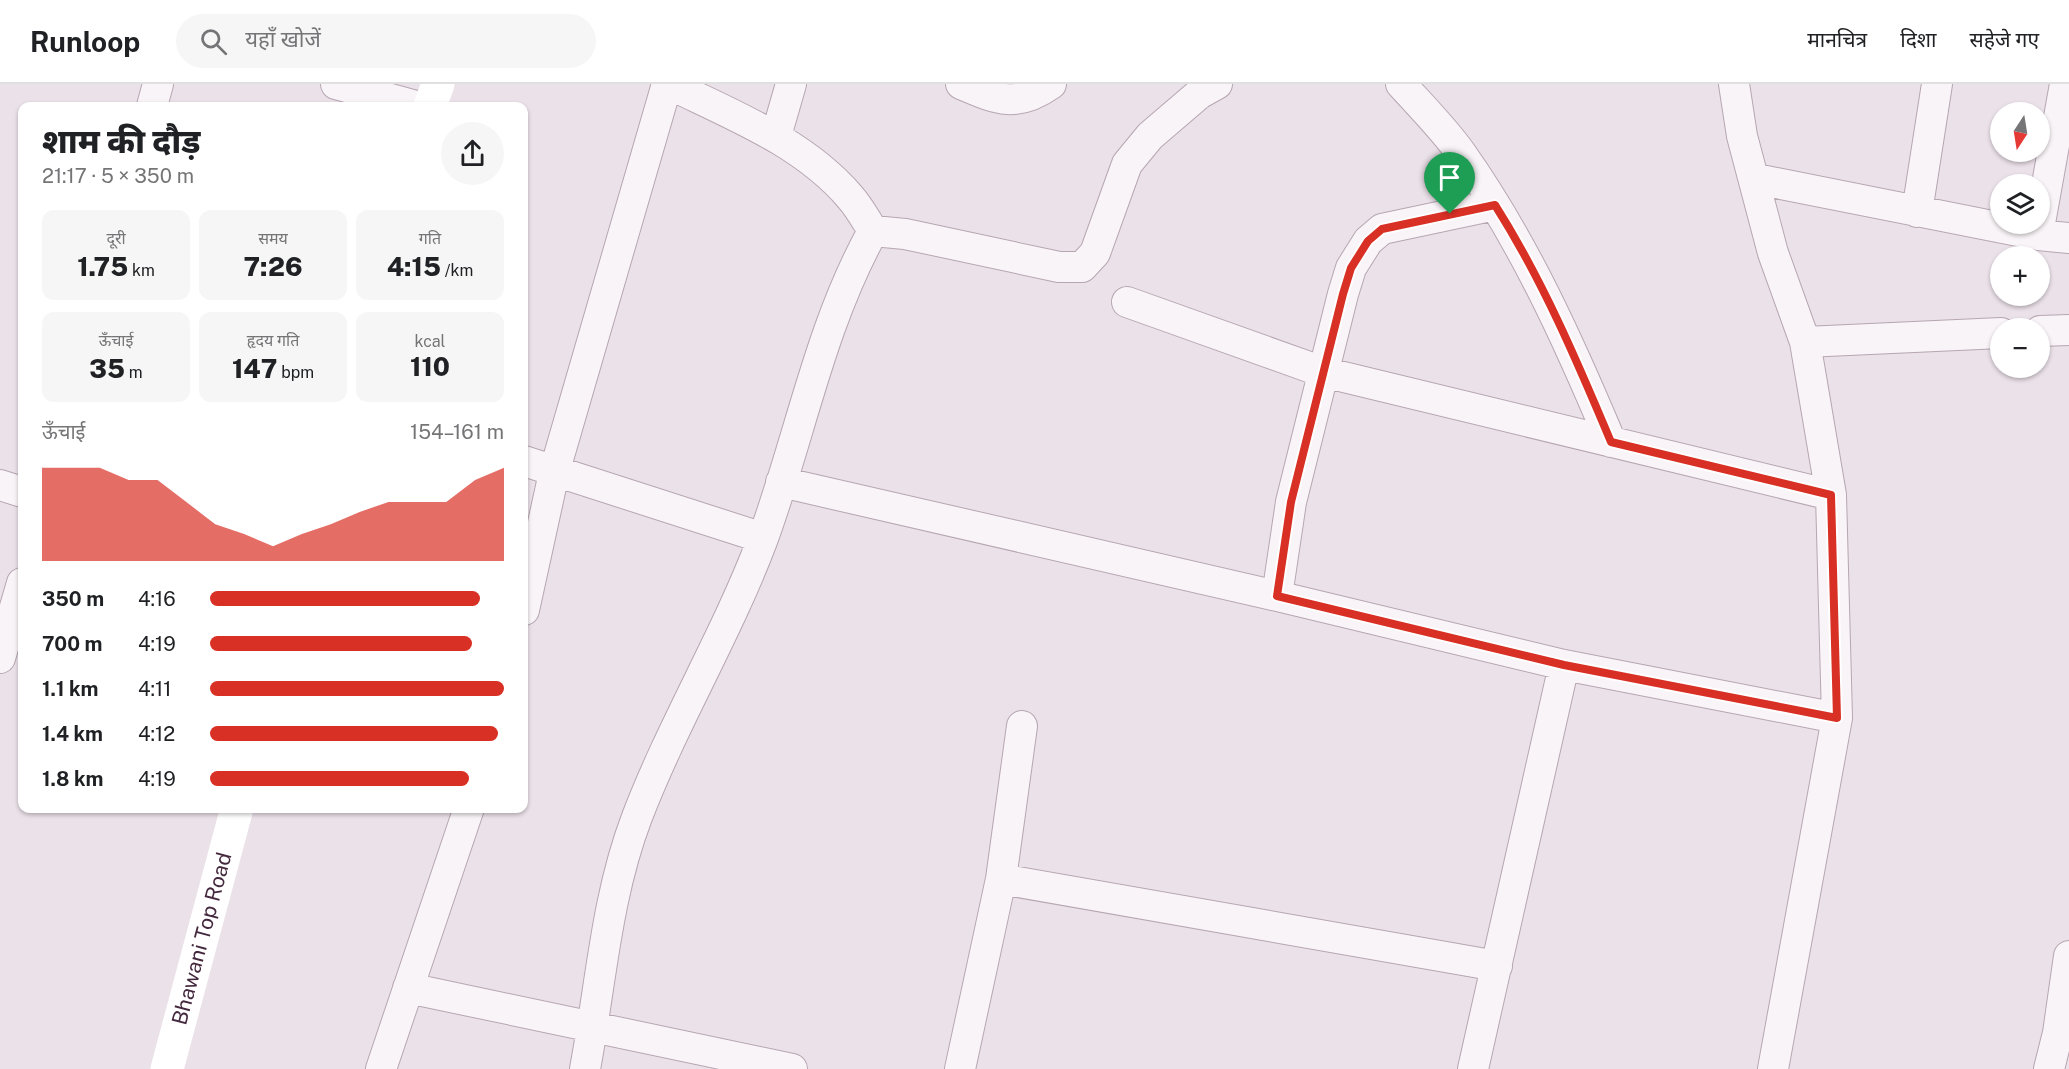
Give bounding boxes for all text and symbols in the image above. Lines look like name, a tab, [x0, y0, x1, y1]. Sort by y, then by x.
search box	[176, 14, 596, 68]
text: Runloop	[30, 25, 140, 58]
icon: search	[197, 25, 230, 58]
text: यहाँ खोजें	[245, 26, 321, 52]
text: मानचित्र	[1807, 27, 1867, 52]
text: दिशा	[1900, 27, 1937, 52]
text: सहेजे गए	[1970, 27, 2039, 52]
north arrow	[1990, 102, 2050, 162]
map controls	[1990, 102, 2050, 378]
text: शाम की दौड़	[42, 122, 200, 160]
button: share	[441, 122, 504, 185]
pin	[1424, 152, 1475, 214]
icon: arrive	[1433, 161, 1466, 194]
text: 21:17 · 5 × 350 m	[42, 164, 194, 188]
button: layers	[1990, 174, 2050, 234]
text: दूरी	[106, 229, 126, 248]
text: समय	[258, 229, 288, 248]
text: गति	[419, 229, 441, 248]
button: +	[1990, 246, 2050, 306]
text: 1.75	[77, 251, 128, 282]
text: 7:26	[243, 251, 303, 282]
text: 4:15	[387, 251, 441, 282]
text: km	[128, 261, 155, 280]
text: /km	[441, 261, 473, 280]
button: −	[1990, 318, 2050, 378]
text: ऊँचाई	[99, 331, 133, 350]
text: हृदय गति	[247, 331, 299, 350]
text: kcal	[415, 332, 445, 351]
text: 110	[410, 351, 450, 382]
text: 35	[89, 353, 125, 384]
text: 147	[232, 353, 277, 384]
text: m	[125, 363, 143, 382]
text: bpm	[277, 363, 314, 382]
text: ऊँचाई	[42, 420, 85, 444]
text: 154–161 m	[410, 420, 504, 444]
text: 350 m	[42, 587, 104, 611]
text: 4:16	[138, 587, 176, 611]
text: 700 m	[42, 632, 102, 656]
text: 4:19	[138, 632, 176, 656]
text: 1.1 km	[42, 677, 99, 701]
text: 4:11	[138, 677, 171, 701]
text: 1.4 km	[42, 722, 103, 746]
text: 4:12	[138, 722, 175, 746]
text: 1.8 km	[42, 767, 103, 791]
text: 4:19	[138, 767, 176, 791]
street label: Bhawani Top Road	[166, 849, 237, 1028]

